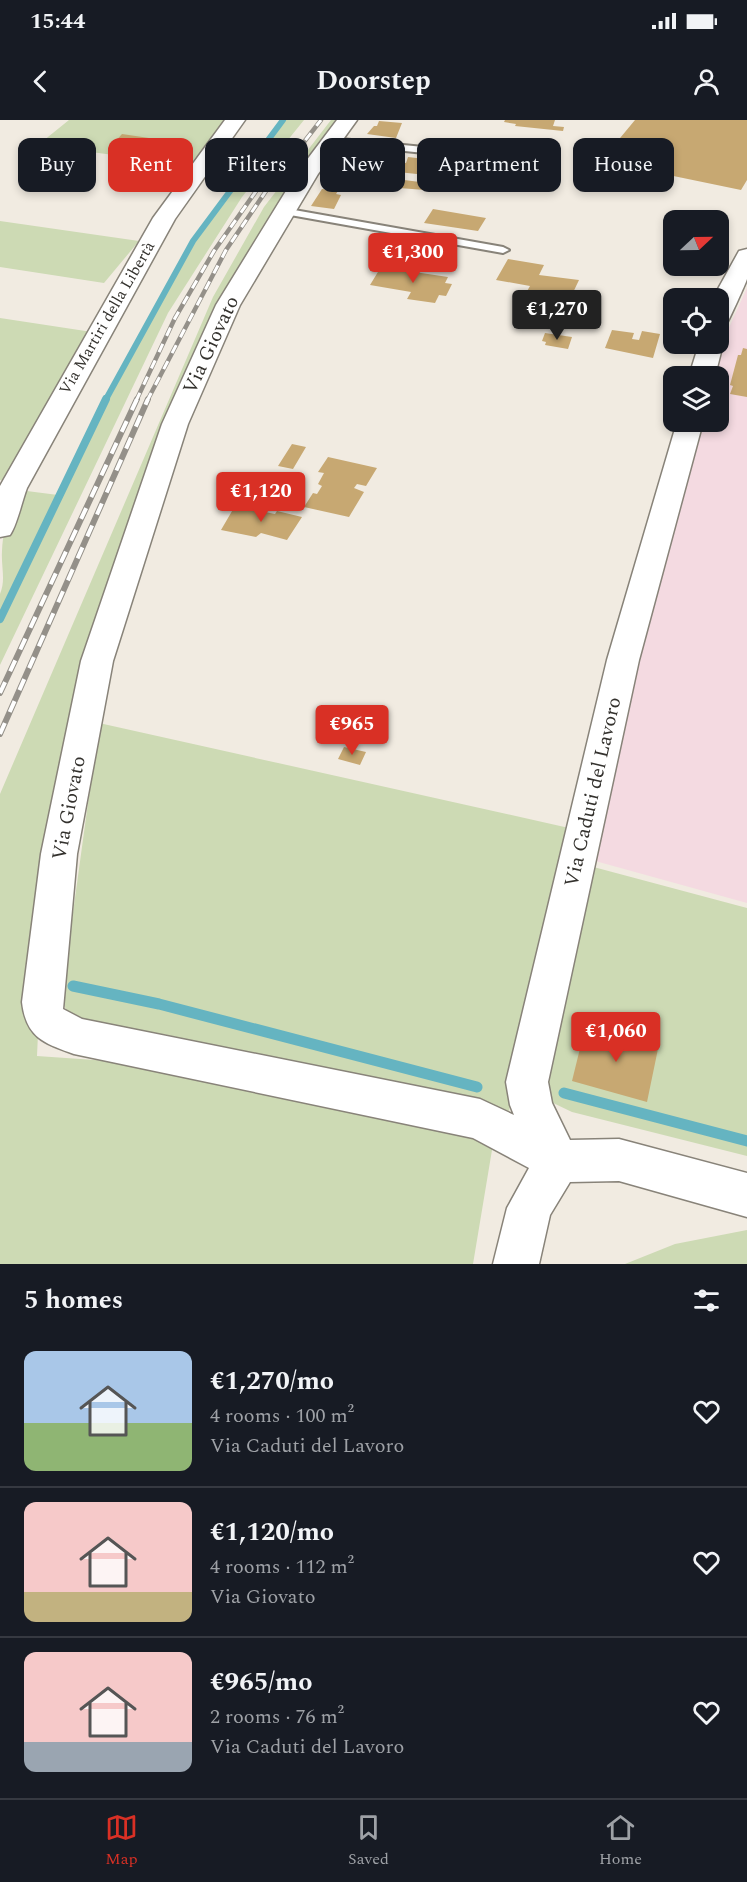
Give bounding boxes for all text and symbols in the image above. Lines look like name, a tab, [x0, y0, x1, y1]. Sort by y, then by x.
text: 15:44	[30, 5, 85, 38]
text: Doorstep	[316, 60, 431, 102]
icon: back	[24, 65, 57, 98]
icon: person	[690, 65, 723, 98]
chip: Buy	[18, 138, 96, 192]
chip: Rent	[108, 138, 193, 192]
chip: Filters	[205, 138, 308, 192]
chip: New	[320, 138, 405, 192]
chip: Apartment	[417, 138, 561, 192]
chip: House	[573, 138, 674, 192]
north arrow	[663, 210, 729, 276]
map controls	[663, 210, 729, 432]
pin: €1,300	[364, 233, 462, 284]
street label: Via Martiri della Libertà	[53, 237, 161, 399]
text: €1,300	[382, 237, 444, 267]
button: locate	[663, 288, 729, 354]
pin: €1,270	[508, 290, 606, 341]
street label: Via Giovato	[175, 291, 247, 399]
text: €1,270	[526, 294, 588, 324]
button: layers	[663, 366, 729, 432]
pin: €1,120	[212, 472, 310, 523]
text: €1,120	[230, 476, 292, 506]
street label: Via Caduti del Lavoro	[557, 694, 629, 890]
pin: €965	[316, 705, 388, 756]
text: €965	[330, 709, 374, 739]
street label: Via Giovato	[44, 753, 94, 863]
pin: €1,060	[567, 1012, 665, 1063]
text: €1,060	[585, 1016, 647, 1046]
text: 5 homes	[24, 1280, 123, 1320]
icon: filters	[690, 1284, 723, 1317]
text: €1,270/mo	[210, 1361, 334, 1401]
icon: home	[72, 1375, 144, 1447]
icon: heart	[690, 1395, 723, 1428]
text: 4 rooms · 100 m²	[210, 1401, 354, 1431]
text: Via Caduti del Lavoro	[210, 1431, 404, 1461]
text: €1,120/mo	[210, 1512, 334, 1552]
icon: home	[72, 1526, 144, 1598]
icon: heart	[690, 1546, 723, 1579]
text: 4 rooms · 112 m²	[210, 1552, 354, 1582]
text: Via Giovato	[210, 1582, 316, 1612]
text: €965/mo	[210, 1662, 313, 1702]
icon: home	[72, 1676, 144, 1748]
icon: heart	[690, 1696, 723, 1729]
text: 2 rooms · 76 m²	[210, 1702, 344, 1732]
text: Via Caduti del Lavoro	[210, 1732, 404, 1762]
tab: Map	[105, 1811, 138, 1871]
tab: Saved	[348, 1811, 389, 1871]
tab: Home	[599, 1811, 642, 1871]

